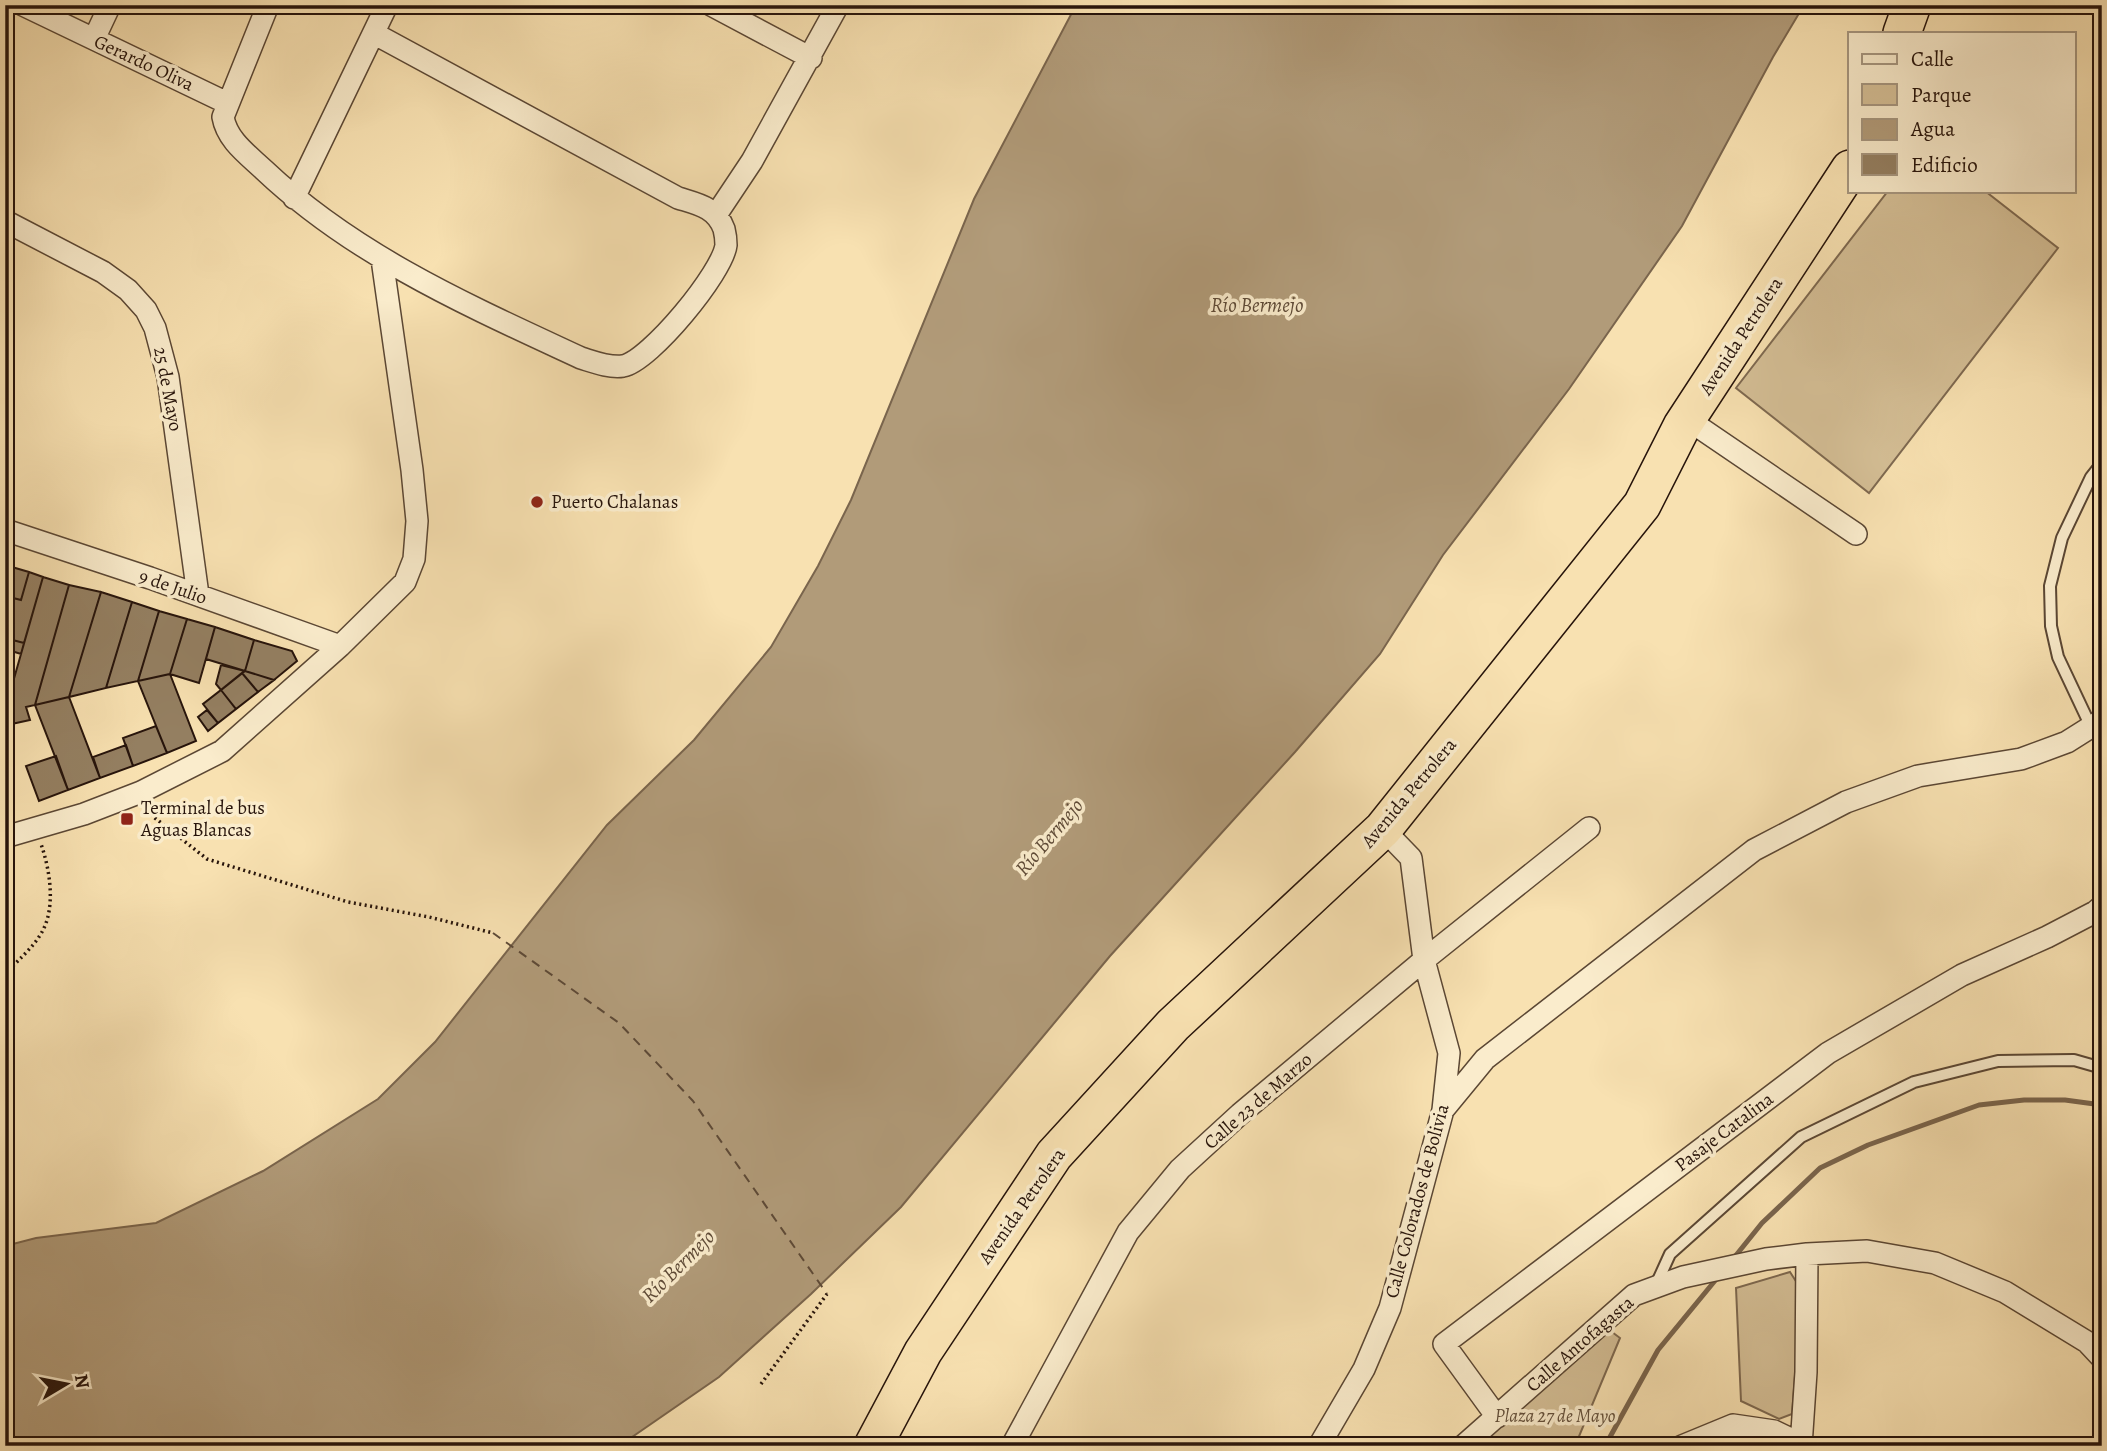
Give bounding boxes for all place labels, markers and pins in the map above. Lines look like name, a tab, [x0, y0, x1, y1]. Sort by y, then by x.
place label: Puerto Chalanas	[551, 489, 678, 515]
marker: Puerto Chalanas	[529, 494, 545, 510]
place label: Terminal de bus Aguas Blancas	[140, 795, 265, 843]
marker: Terminal de bus Aguas Blancas	[119, 811, 135, 827]

